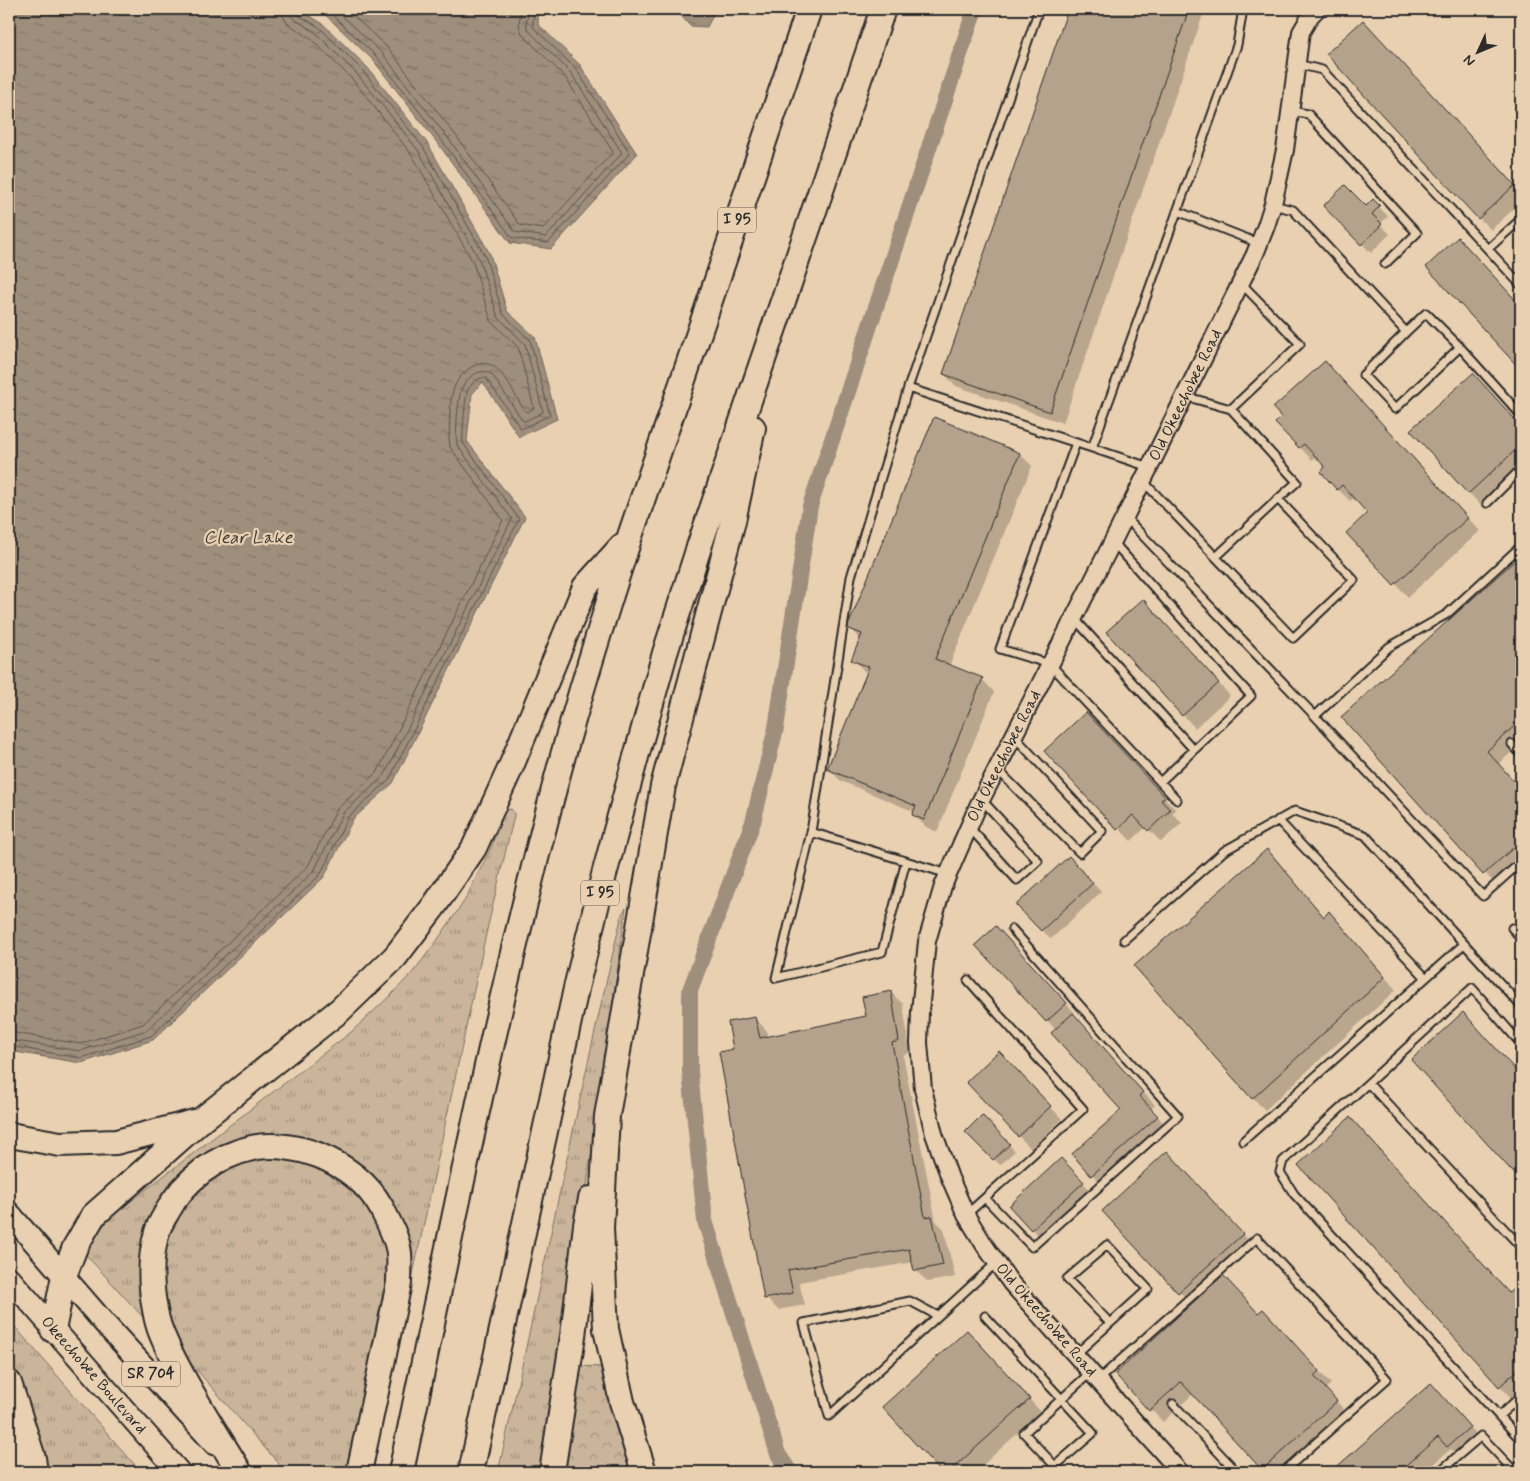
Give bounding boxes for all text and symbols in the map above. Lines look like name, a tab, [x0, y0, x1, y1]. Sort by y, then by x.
north arrow	[1452, 28, 1502, 78]
text: N	[1460, 51, 1479, 70]
road number: I 95	[718, 208, 756, 232]
street label: Old Okeechobee Road	[1144, 326, 1227, 464]
water label: Clear Lake	[203, 526, 294, 550]
street label: Old Okeechobee Road	[962, 687, 1046, 825]
road number: I 95	[581, 880, 619, 906]
street label: Old Okeechobee Road	[991, 1259, 1101, 1381]
street label: Okeechobee Boulevard	[37, 1312, 151, 1438]
road number: SR 704	[122, 1362, 180, 1386]

